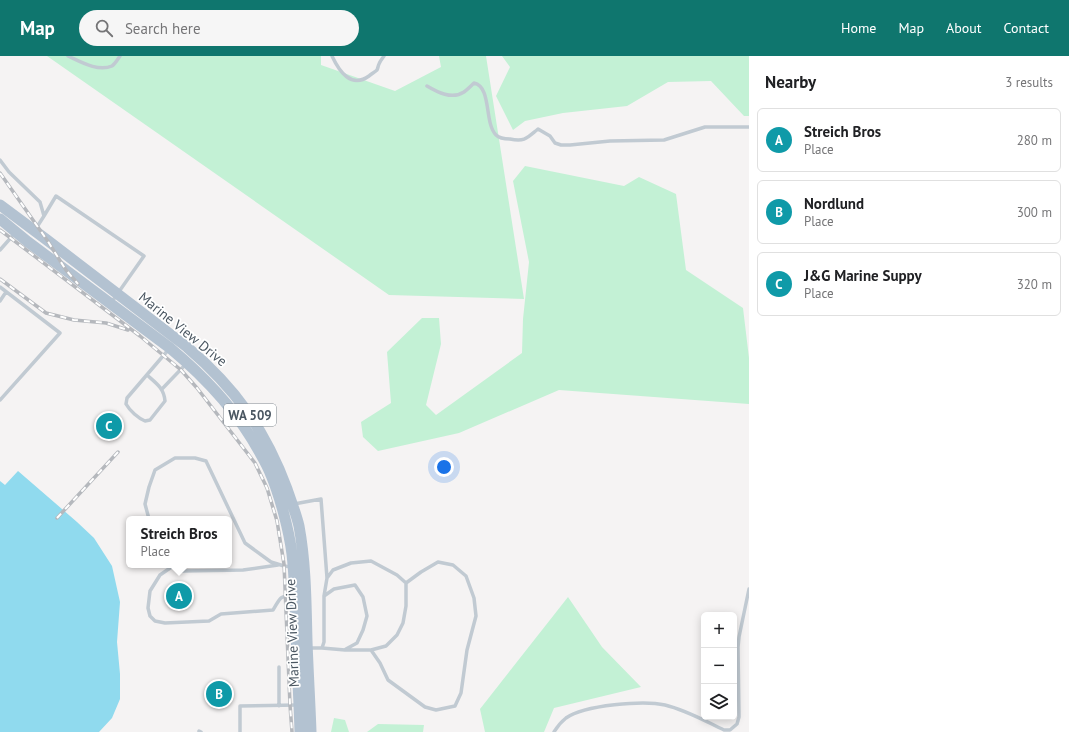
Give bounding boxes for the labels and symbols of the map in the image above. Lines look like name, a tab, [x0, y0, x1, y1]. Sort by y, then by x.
street label: Marine View Drive	[135, 288, 231, 370]
road number: WA 509	[224, 404, 276, 426]
pin: C	[96, 411, 122, 441]
your location	[434, 457, 454, 477]
street label: Marine View Drive	[281, 579, 303, 687]
pin: A	[166, 581, 192, 611]
pin: B	[206, 679, 232, 709]

